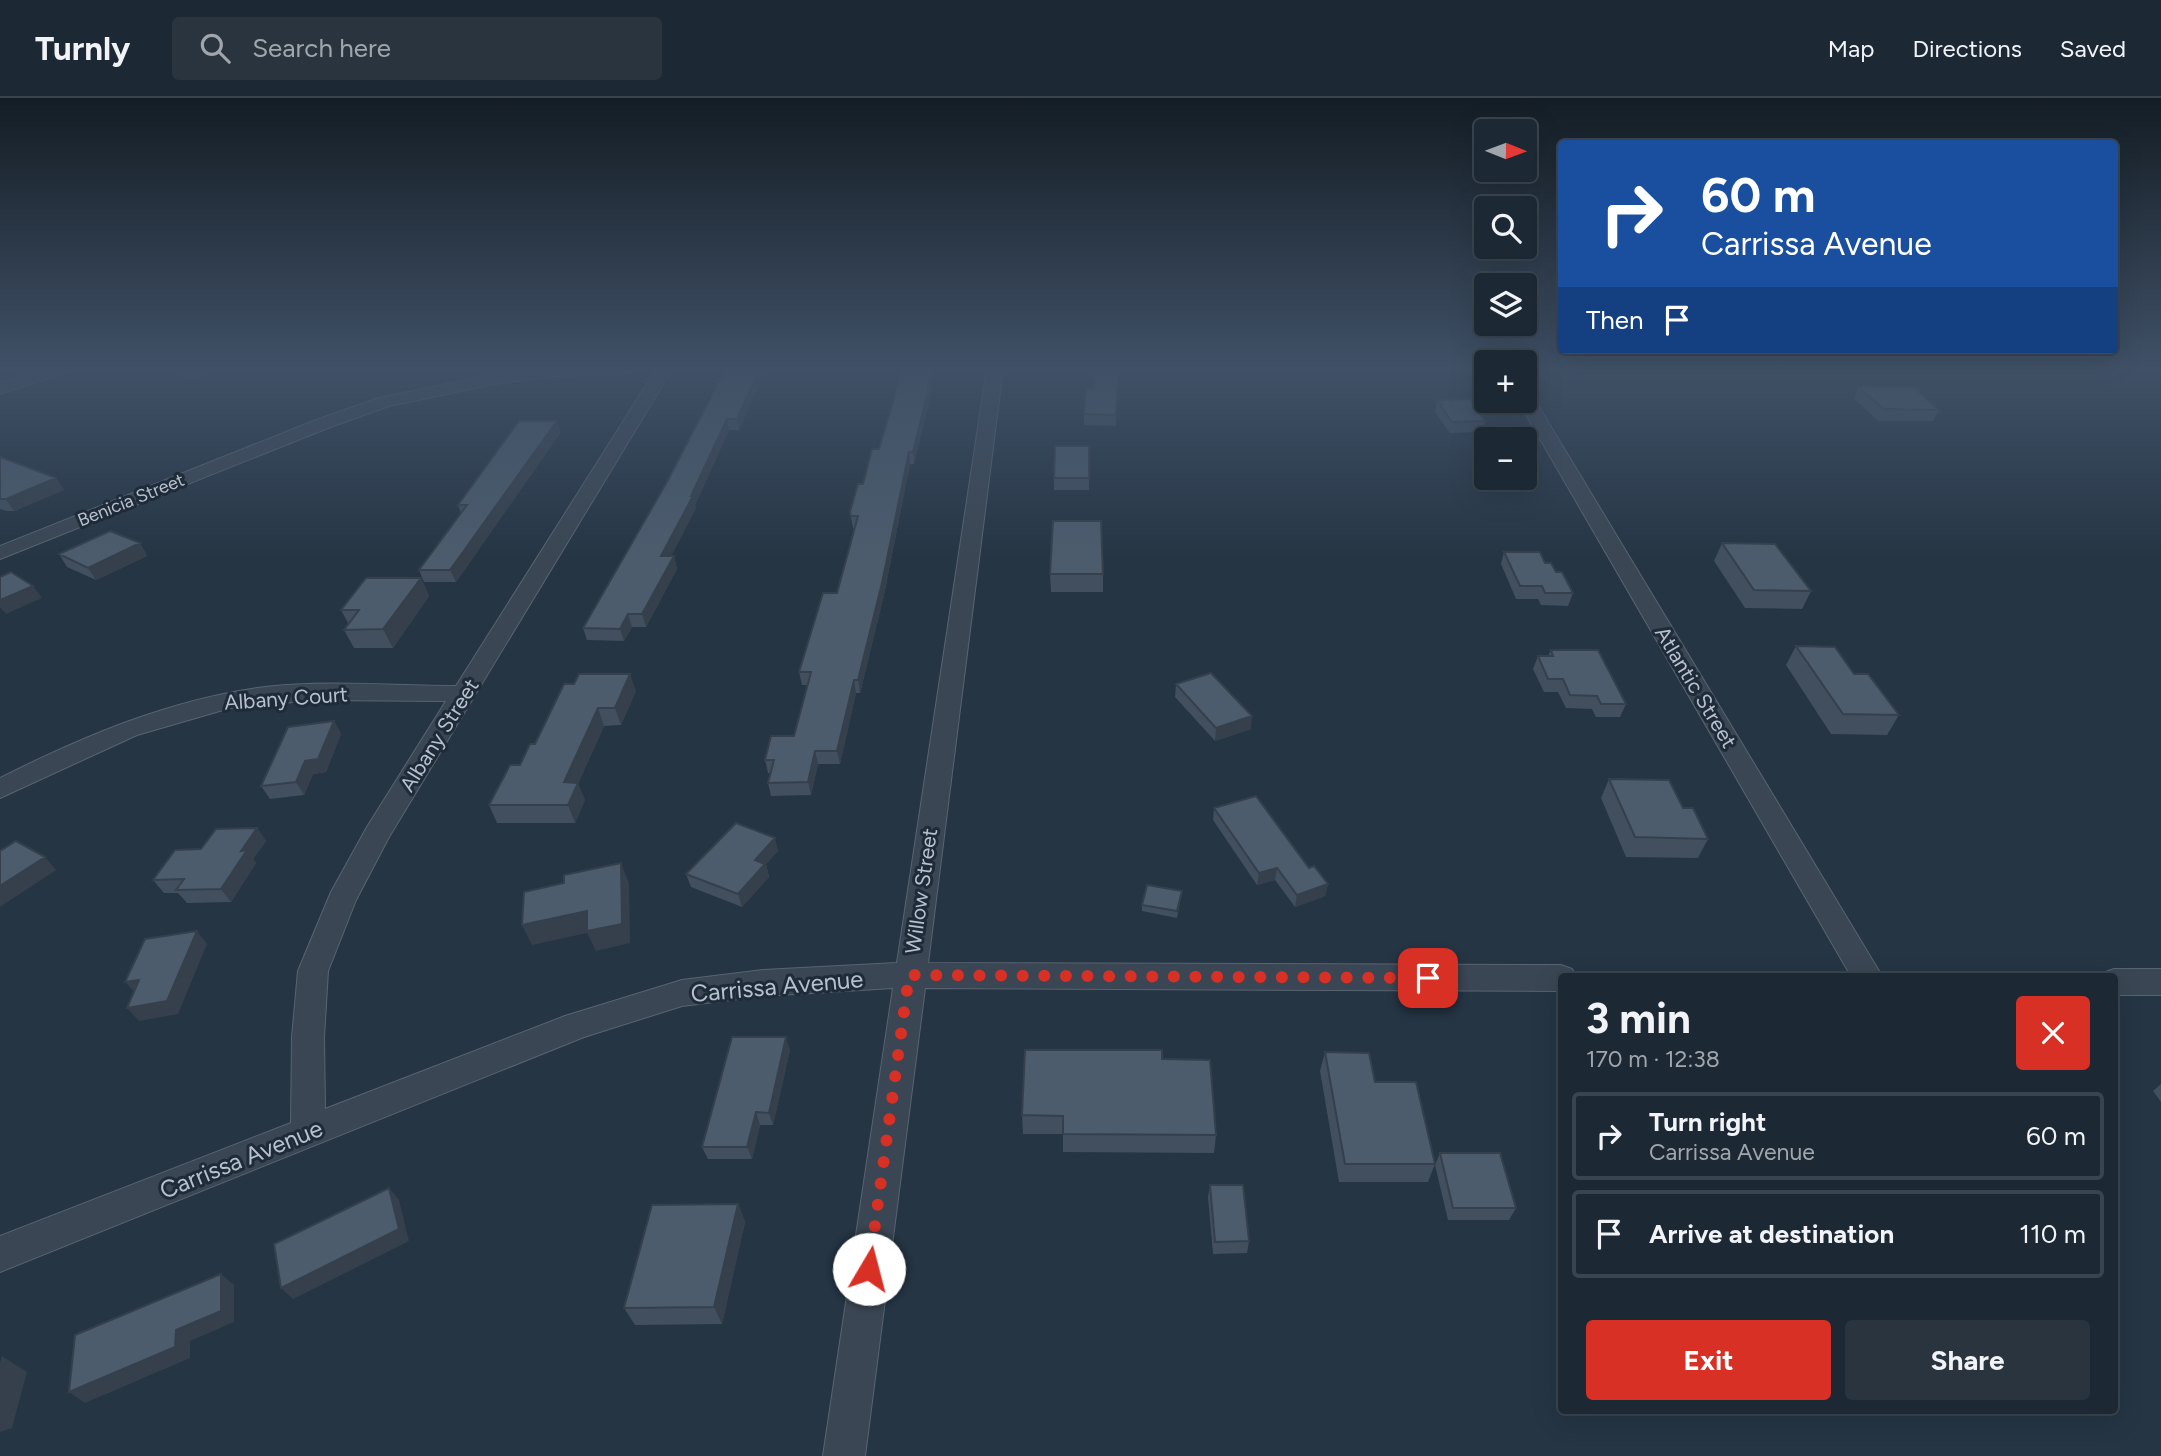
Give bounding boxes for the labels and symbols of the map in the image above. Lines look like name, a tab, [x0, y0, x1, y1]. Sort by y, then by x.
north arrow	[1474, 119, 1536, 182]
street label: Benicia Street	[74, 469, 188, 531]
street label: Atlantic Street	[1650, 622, 1742, 752]
street label: Albany Street	[394, 674, 484, 796]
street label: Albany Court	[223, 681, 349, 715]
street label: Willow Street	[900, 827, 942, 955]
pin	[1398, 948, 1458, 1008]
street label: Carrissa Avenue	[690, 964, 864, 1008]
street label: Carrissa Avenue	[155, 1113, 327, 1205]
position arrow	[832, 1232, 906, 1306]

